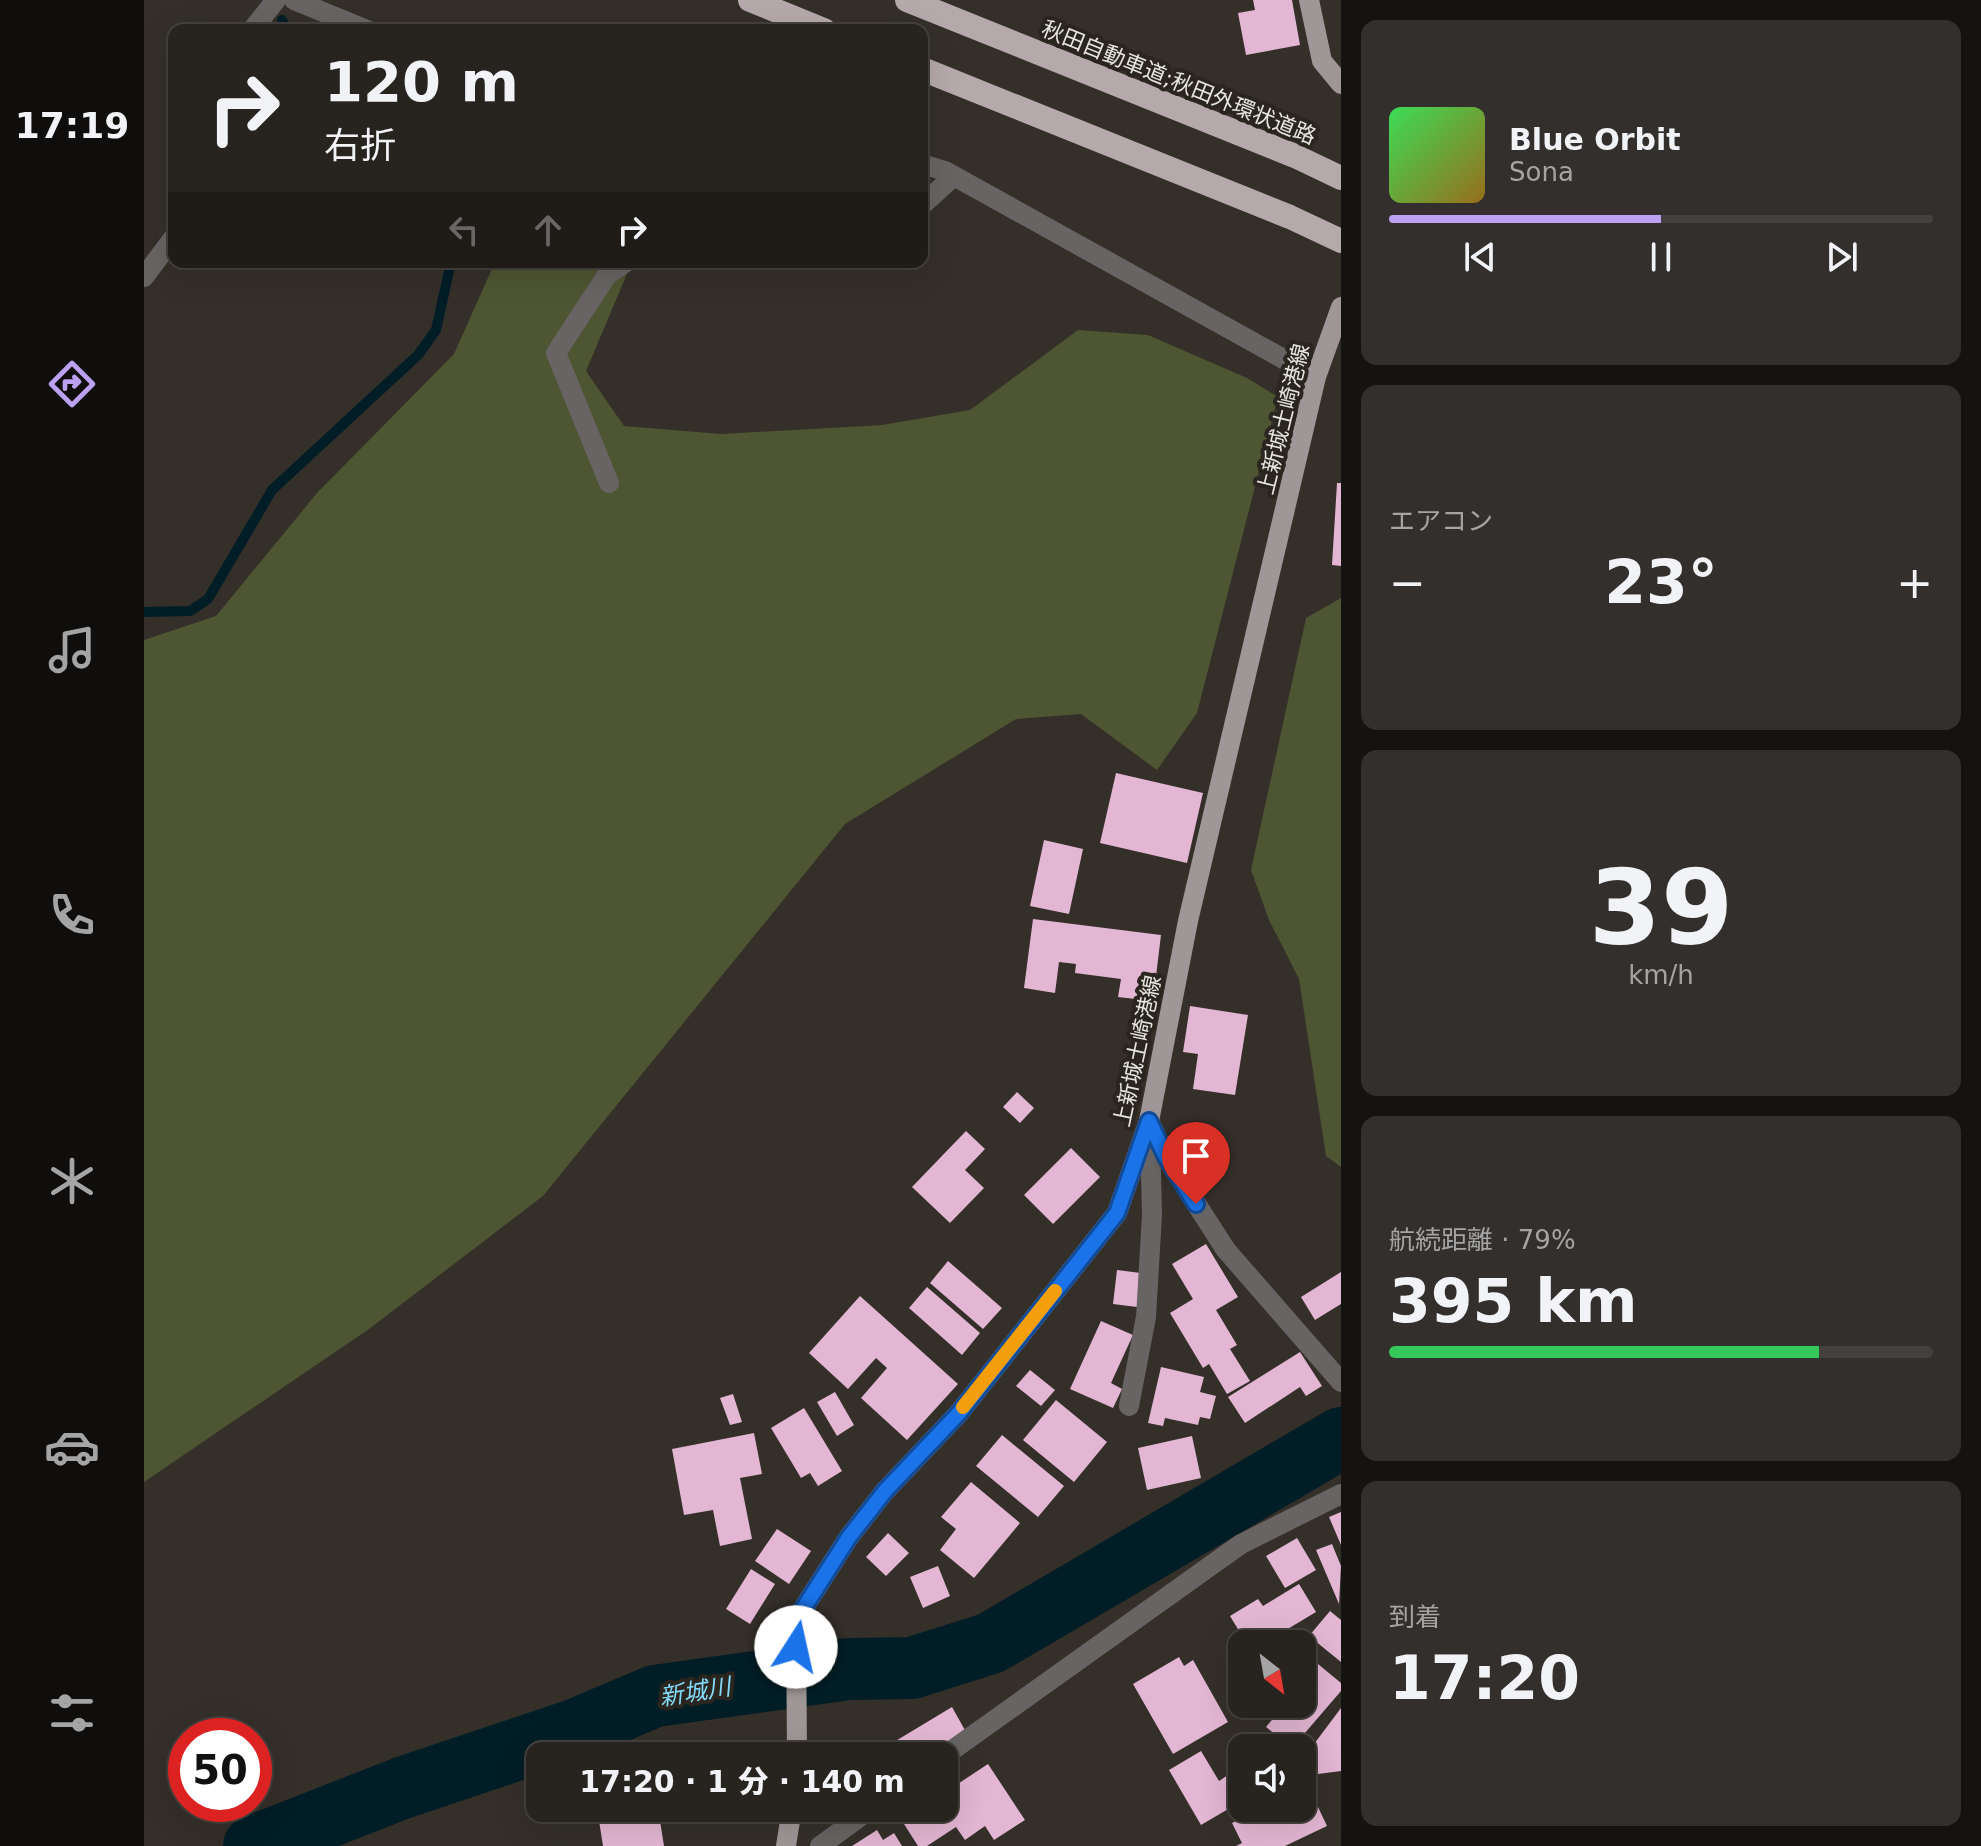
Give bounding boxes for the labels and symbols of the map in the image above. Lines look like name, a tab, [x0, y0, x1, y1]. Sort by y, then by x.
street label: 秋田自動車道;秋田外環状道路	[1038, 16, 1320, 149]
street label: 上新城土崎港線	[1253, 341, 1314, 497]
street label: 上新城土崎港線	[1109, 973, 1166, 1129]
pin	[1162, 1122, 1230, 1204]
position arrow	[754, 1605, 838, 1689]
north arrow	[1228, 1630, 1316, 1718]
water label: 新城川	[657, 1672, 736, 1711]
speed limit sign: 50	[168, 1718, 272, 1822]

